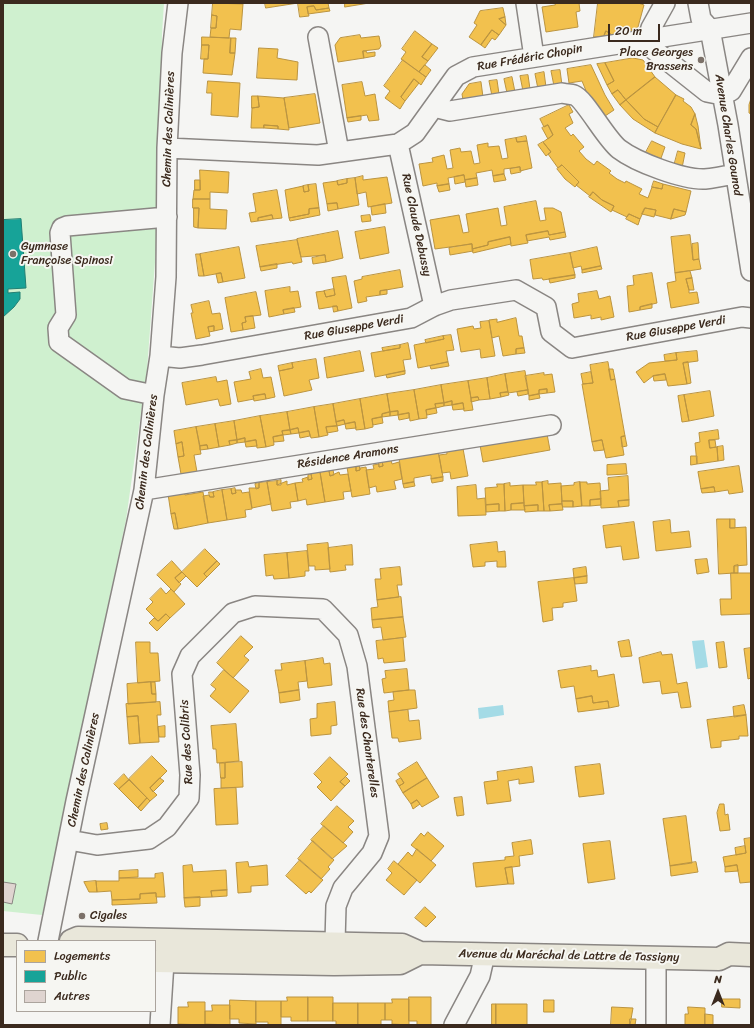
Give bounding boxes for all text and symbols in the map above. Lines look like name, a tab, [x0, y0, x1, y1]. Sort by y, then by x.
scale bar	[610, 16, 662, 42]
text: 20 m	[615, 20, 642, 42]
street label: Rue Frédéric Chopin	[476, 42, 584, 74]
place label: Place Georges Brassens	[620, 46, 693, 74]
marker: Place Georges Brassens	[696, 55, 706, 65]
street label: Chemin des Calinières	[160, 71, 178, 187]
street label: Avenue Charles Gounod	[711, 73, 745, 197]
street label: Rue Claude Debussy	[398, 172, 434, 278]
place label: Gymnase Françoise Spinosi	[21, 240, 113, 268]
marker: Gymnase Françoise Spinosi	[8, 249, 18, 259]
street label: Rue Giuseppe Verdi	[303, 312, 405, 344]
street label: Rue Giuseppe Verdi	[625, 313, 727, 345]
street label: Chemin des Calinières	[133, 394, 161, 510]
street label: Résidence Aramons	[296, 442, 400, 472]
street label: Rue des Chanterelles	[352, 687, 382, 799]
street label: Rue des Colibris	[178, 699, 196, 785]
street label: Chemin des Calinières	[65, 712, 103, 828]
place label: Cigales	[90, 909, 127, 923]
marker: Cigales	[77, 911, 87, 921]
legend	[16, 940, 156, 1012]
text: Logements	[54, 945, 110, 967]
street label: Avenue du Maréchal de Lattre de Tassigny	[459, 947, 679, 965]
text: Public	[54, 965, 87, 987]
text: N	[714, 970, 722, 989]
north arrow	[698, 972, 738, 1012]
text: Autres	[54, 985, 90, 1007]

